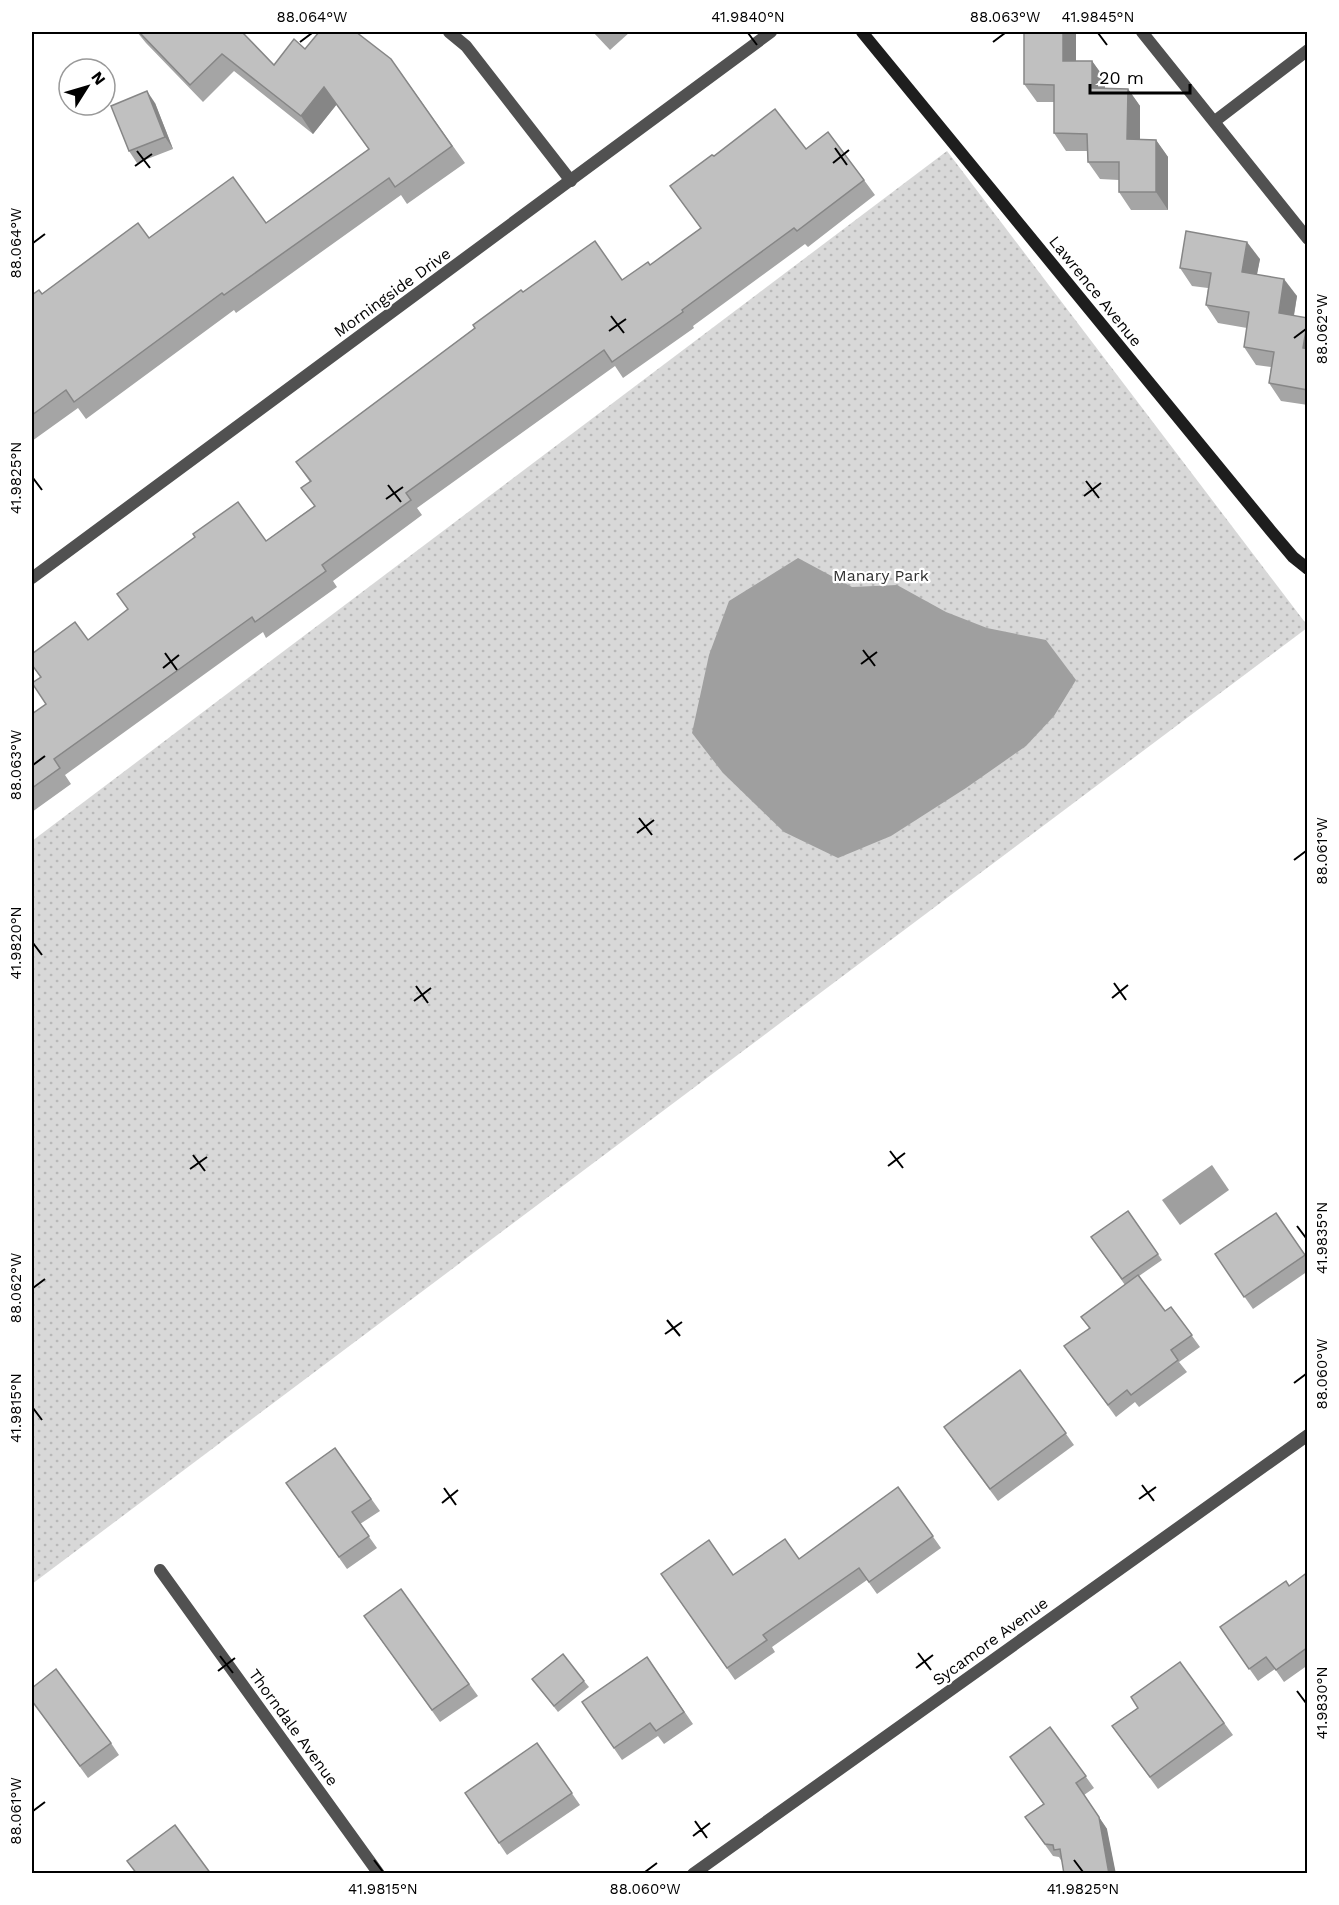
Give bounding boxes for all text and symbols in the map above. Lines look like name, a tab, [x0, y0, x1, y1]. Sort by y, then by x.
text: 88.064°W	[276, 8, 348, 26]
text: 41.9840°N	[711, 8, 785, 26]
text: 88.063°W	[970, 8, 1040, 26]
text: 41.9845°N	[1061, 8, 1135, 26]
north arrow	[57, 57, 117, 117]
scale bar	[1090, 57, 1190, 95]
text: 20 m	[1099, 67, 1144, 88]
text: N	[87, 68, 110, 89]
text: 88.064°W	[7, 207, 25, 279]
street label: Lawrence Avenue	[1045, 232, 1146, 350]
street label: Morningside Drive	[330, 244, 454, 341]
text: 88.062°W	[1313, 294, 1331, 364]
text: 41.9825°N	[7, 442, 25, 514]
park label: Manary Park	[833, 566, 929, 585]
text: 88.063°W	[7, 730, 25, 800]
text: 88.061°W	[1313, 817, 1331, 885]
text: 41.9820°N	[7, 906, 25, 980]
text: 41.9835°N	[1313, 1202, 1331, 1274]
text: 88.062°W	[7, 1253, 25, 1323]
text: 88.060°W	[1313, 1338, 1331, 1410]
text: 41.9815°N	[7, 1373, 25, 1443]
street label: Sycamore Avenue	[929, 1593, 1052, 1690]
street label: Thorndale Avenue	[245, 1665, 342, 1789]
text: 41.9830°N	[1313, 1667, 1331, 1739]
text: 88.061°W	[7, 1777, 25, 1845]
text: 41.9815°N	[348, 1880, 418, 1898]
text: 88.060°W	[609, 1880, 681, 1898]
text: 41.9825°N	[1047, 1880, 1119, 1898]

